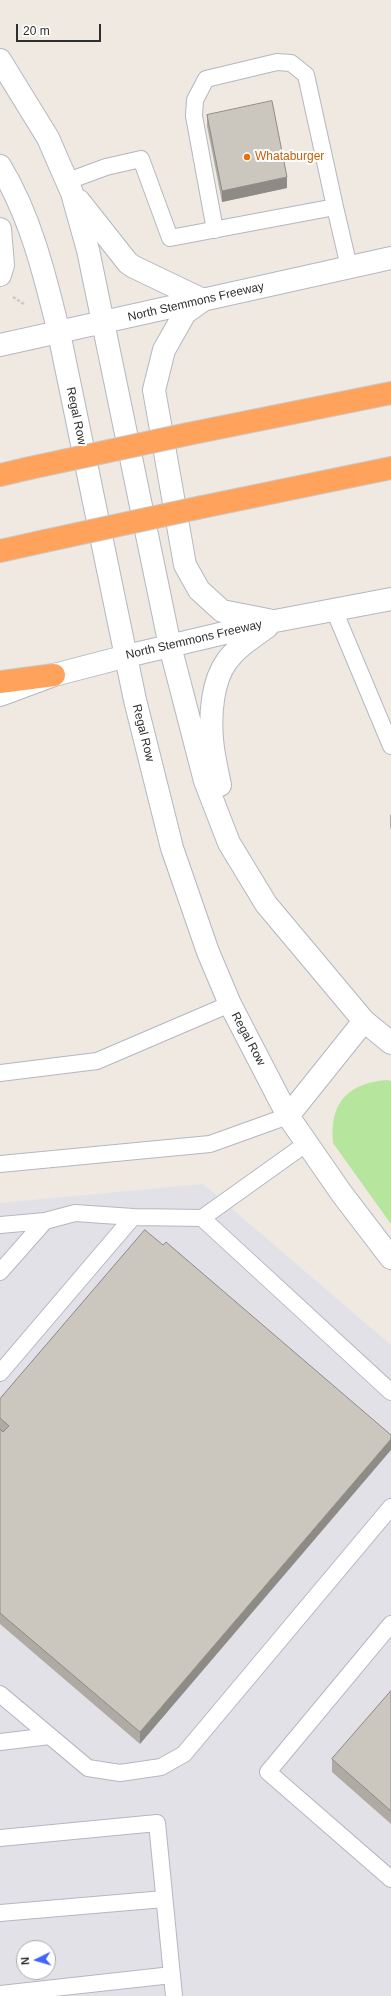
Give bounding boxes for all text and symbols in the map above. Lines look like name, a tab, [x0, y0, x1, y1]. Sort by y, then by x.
scale bar	[18, 16, 103, 42]
text: 20 m	[23, 24, 50, 38]
place label: Whataburger	[255, 150, 324, 164]
marker: Whataburger	[242, 152, 252, 162]
street label: North Stemmons Freeway	[126, 279, 266, 325]
street label: Regal Row	[63, 386, 89, 446]
street label: North Stemmons Freeway	[124, 617, 264, 663]
street label: Regal Row	[129, 703, 157, 763]
street label: Regal Row	[228, 1010, 268, 1068]
north arrow	[16, 1940, 56, 1980]
text: N	[19, 1956, 31, 1965]

